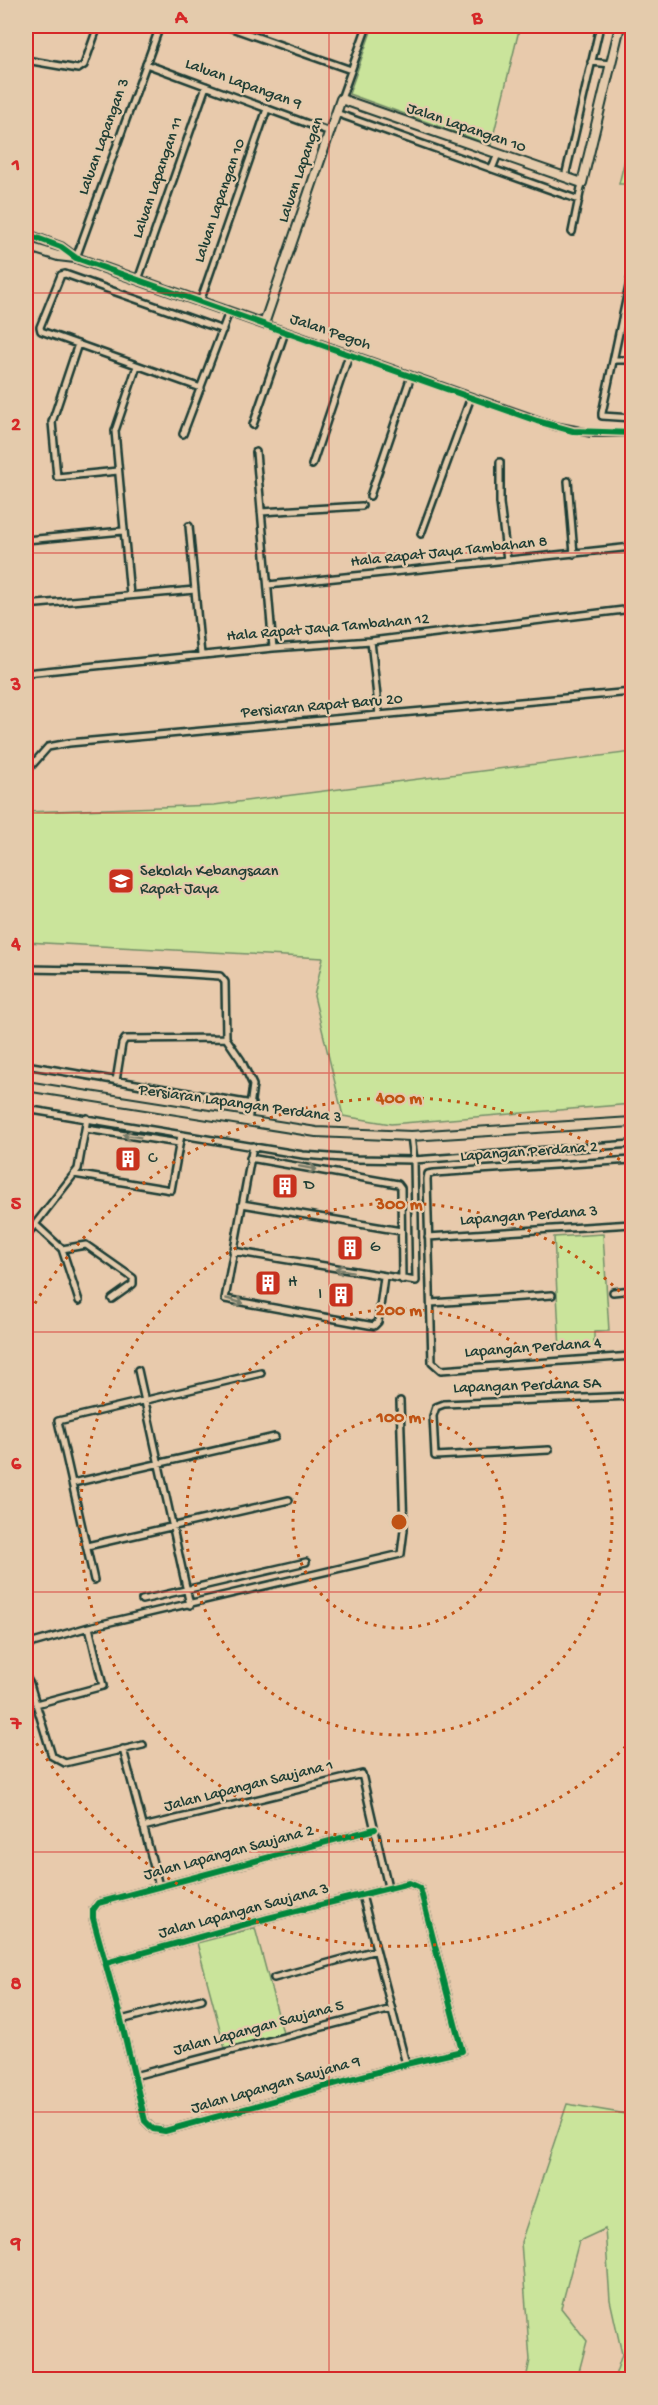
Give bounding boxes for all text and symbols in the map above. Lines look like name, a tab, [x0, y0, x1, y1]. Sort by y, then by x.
text: A	[174, 8, 189, 31]
text: B	[471, 8, 483, 31]
street label: Laluan Lapangan 9	[182, 55, 304, 115]
street label: Laluan Lapangan 3	[75, 76, 135, 198]
street label: Jalan Lapangan 10	[404, 100, 528, 158]
street label: Laluan Lapangan	[275, 114, 329, 225]
street label: Laluan Lapangan 11	[129, 115, 189, 241]
street label: Laluan Lapangan 10	[191, 136, 251, 266]
text: 1	[11, 155, 20, 178]
street label: Jalan Pegoh	[287, 310, 373, 356]
text: 2	[11, 415, 21, 438]
street label: Hala Rapat Jaya Tambahan 8	[350, 533, 549, 573]
street label: Hala Rapat Jaya Tambahan 12	[226, 611, 430, 647]
text: 3	[10, 675, 21, 698]
street label: Persiaran Rapat Baru 20	[239, 690, 404, 724]
place label: Sekolah Kebangsaan Rapat Jaya	[140, 863, 279, 900]
school or university icon: Sekolah Kebangsaan Rapat Jaya	[106, 866, 136, 896]
text: 4	[10, 934, 21, 957]
street label: Persiaran Lapangan Perdana 3	[136, 1081, 343, 1129]
text: 400 m	[375, 1089, 422, 1110]
one-way arrow	[123, 1130, 143, 1141]
street label: Lapangan Perdana 2	[460, 1139, 598, 1167]
building icon: C	[113, 1144, 143, 1174]
place label: C	[148, 1150, 158, 1169]
one-way arrow	[297, 1163, 317, 1174]
building icon: D	[270, 1171, 300, 1201]
place label: D	[303, 1177, 315, 1196]
text: 5	[11, 1194, 22, 1217]
text: 300 m	[375, 1195, 423, 1216]
street label: Lapangan Perdana 3	[459, 1203, 599, 1231]
building icon: G	[335, 1233, 365, 1263]
place label: G	[370, 1239, 381, 1258]
one-way arrow	[335, 1265, 354, 1276]
building icon: H	[253, 1268, 283, 1298]
place label: H	[288, 1274, 298, 1293]
building icon: I	[326, 1280, 356, 1310]
place label: I	[318, 1286, 322, 1305]
one-way arrow	[225, 1296, 244, 1307]
text: 200 m	[376, 1301, 422, 1322]
street label: Lapangan Perdana 4	[464, 1335, 603, 1363]
street label: Lapangan Perdana 5A	[453, 1375, 603, 1399]
text: 100 m	[376, 1408, 422, 1429]
text: 6	[11, 1454, 22, 1477]
centre of rings	[389, 1512, 409, 1532]
text: 7	[10, 1714, 23, 1737]
street label: Jalan Lapangan Saujana 1	[162, 1757, 336, 1817]
street label: Jalan Lapangan Saujana 2	[142, 1822, 316, 1886]
street label: Jalan Lapangan Saujana 3	[157, 1880, 331, 1944]
text: 8	[11, 1974, 22, 1997]
street label: Jalan Lapangan Saujana 5	[172, 1997, 346, 2061]
street label: Jalan Lapangan Saujana 9	[189, 2053, 363, 2119]
text: 9	[10, 2234, 21, 2257]

